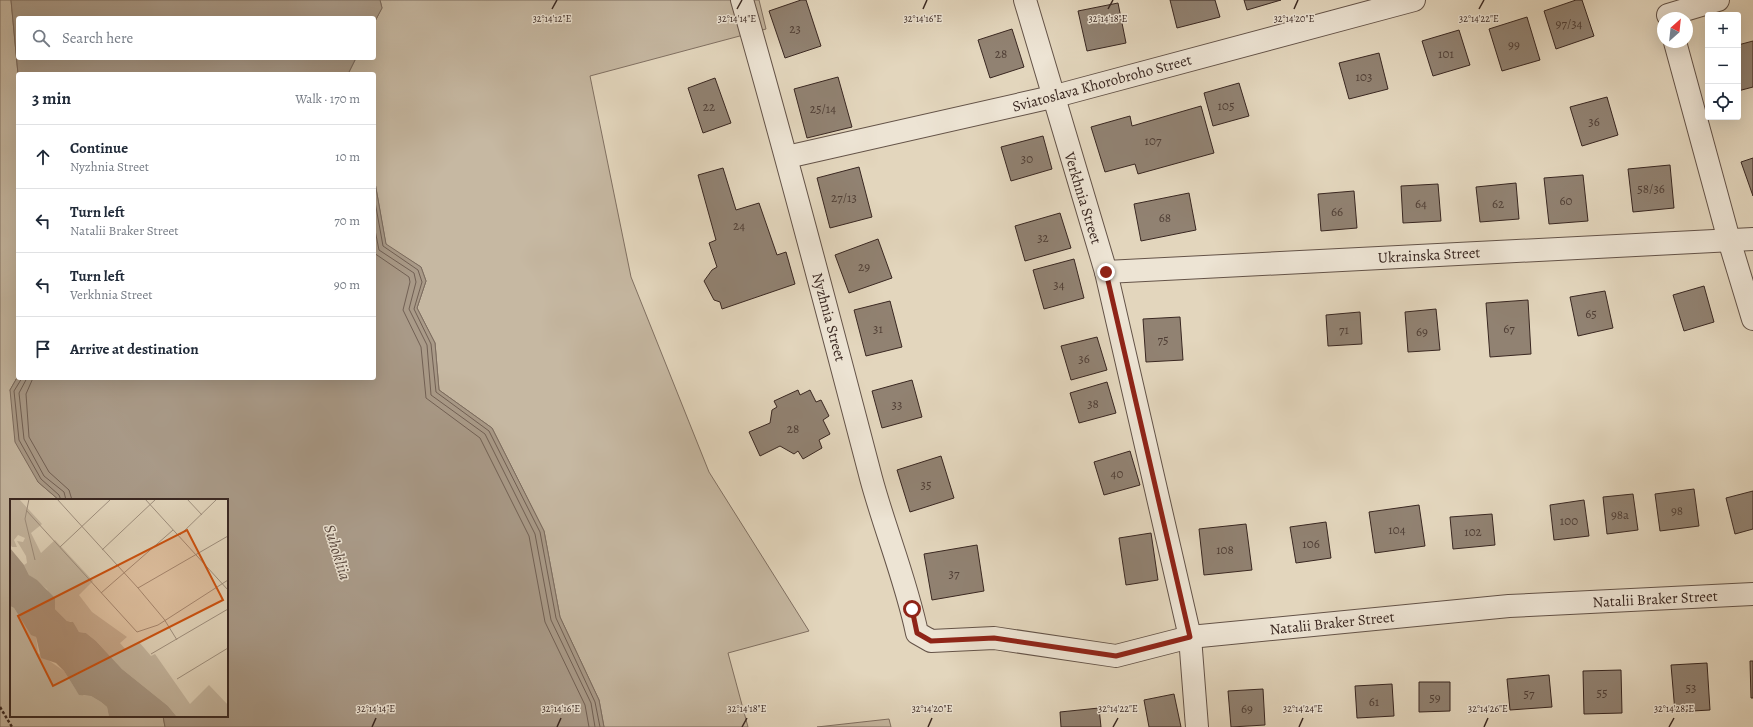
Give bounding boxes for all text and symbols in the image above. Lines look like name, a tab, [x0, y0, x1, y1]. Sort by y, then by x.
text: 32°14'12"E	[533, 12, 571, 25]
text: 32°14'14"E	[718, 12, 756, 25]
text: 32°14'16"E	[904, 12, 942, 25]
text: 32°14'18"E	[1089, 12, 1127, 25]
text: 32°14'20"E	[1274, 12, 1314, 25]
text: 32°14'22"E	[1459, 12, 1499, 25]
north arrow	[1657, 12, 1693, 48]
map controls	[1705, 12, 1741, 120]
button: +	[1705, 12, 1741, 48]
house number: 97/34	[1556, 15, 1583, 32]
search box	[16, 16, 376, 60]
house number: 23	[789, 20, 801, 37]
icon: search	[30, 27, 52, 49]
text: Search here	[62, 28, 133, 48]
house number: 99	[1508, 36, 1520, 53]
house number: 28	[995, 45, 1007, 62]
house number: 101	[1438, 45, 1454, 62]
button: −	[1705, 48, 1741, 84]
street label: Sviatoslava Khorobroho Street	[1010, 49, 1194, 117]
house number: 103	[1356, 68, 1372, 85]
button: locate	[1705, 84, 1741, 120]
text: 3 min	[32, 87, 71, 110]
text: Walk · 170 m	[295, 90, 360, 107]
house number: 105	[1218, 97, 1234, 114]
house number: 22	[703, 98, 715, 115]
house number: 25/14	[810, 100, 836, 117]
house number: 36	[1588, 113, 1600, 130]
house number: 107	[1145, 132, 1162, 149]
text: Continue	[70, 138, 128, 158]
icon: ahead	[32, 146, 54, 168]
text: 10 m	[335, 148, 360, 165]
street label: Verkhnia Street	[1059, 149, 1106, 247]
house number: 30	[1021, 150, 1033, 167]
text: Nyzhnia Street	[70, 158, 149, 175]
house number: 58/36	[1637, 180, 1665, 197]
house number: 27/13	[831, 189, 857, 206]
house number: 60	[1560, 192, 1573, 209]
house number: 64	[1415, 195, 1427, 212]
house number: 62	[1492, 195, 1504, 212]
text: Turn left	[70, 202, 125, 222]
house number: 66	[1331, 203, 1343, 220]
house number: 68	[1159, 209, 1171, 226]
icon: left	[32, 210, 54, 232]
text: 70 m	[334, 212, 360, 229]
house number: 24	[733, 217, 745, 234]
text: Natalii Braker Street	[70, 222, 179, 239]
house number: 32	[1037, 229, 1049, 246]
street label: Ukrainska Street	[1377, 242, 1481, 268]
house number: 29	[858, 258, 870, 275]
route end	[1097, 263, 1115, 281]
text: Turn left	[70, 266, 125, 286]
street label: Nyzhnia Street	[808, 270, 850, 364]
icon: left	[32, 274, 54, 296]
text: 90 m	[334, 276, 360, 293]
house number: 34	[1053, 276, 1065, 293]
text: Verkhnia Street	[70, 286, 153, 303]
house number: 65	[1585, 305, 1597, 322]
house number: 31	[873, 320, 883, 337]
house number: 67	[1503, 320, 1515, 337]
house number: 71	[1339, 321, 1350, 338]
house number: 69	[1416, 323, 1428, 340]
house number: 75	[1157, 331, 1169, 348]
icon: arrive	[32, 338, 54, 360]
text: Arrive at destination	[70, 339, 199, 359]
house number: 36	[1078, 350, 1090, 367]
house number: 38	[1087, 395, 1099, 412]
house number: 33	[892, 396, 902, 413]
house number: 28	[787, 420, 799, 437]
house number: 40	[1111, 465, 1123, 482]
house number: 35	[921, 476, 932, 493]
inset map	[10, 499, 228, 717]
house number: 98	[1671, 502, 1683, 519]
house number: 98а	[1611, 506, 1629, 523]
house number: 100	[1560, 512, 1578, 529]
house number: 104	[1388, 521, 1406, 538]
water label: Suhokliia	[318, 522, 356, 583]
house number: 102	[1464, 523, 1482, 540]
house number: 106	[1302, 535, 1320, 552]
house number: 108	[1216, 541, 1234, 558]
house number: 37	[949, 565, 960, 582]
street label: Natalii Braker Street	[1592, 586, 1718, 612]
route start	[903, 600, 921, 618]
street label: Natalii Braker Street	[1269, 606, 1395, 639]
house number: 53	[1686, 679, 1697, 696]
house number: 55	[1596, 684, 1608, 701]
house number: 57	[1523, 685, 1535, 702]
house number: 59	[1429, 689, 1441, 706]
house number: 61	[1369, 693, 1380, 710]
house number: 69	[1241, 700, 1253, 717]
text: 32°14'14"E	[357, 702, 395, 715]
text: 32°14'16"E	[542, 702, 580, 715]
text: 32°14'18"E	[728, 702, 766, 715]
text: 32°14'20"E	[912, 702, 952, 715]
text: 32°14'22"E	[1098, 702, 1138, 715]
text: 32°14'24"E	[1283, 702, 1323, 715]
text: 32°14'26"E	[1468, 702, 1508, 715]
text: 32°14'28"E	[1654, 702, 1694, 715]

